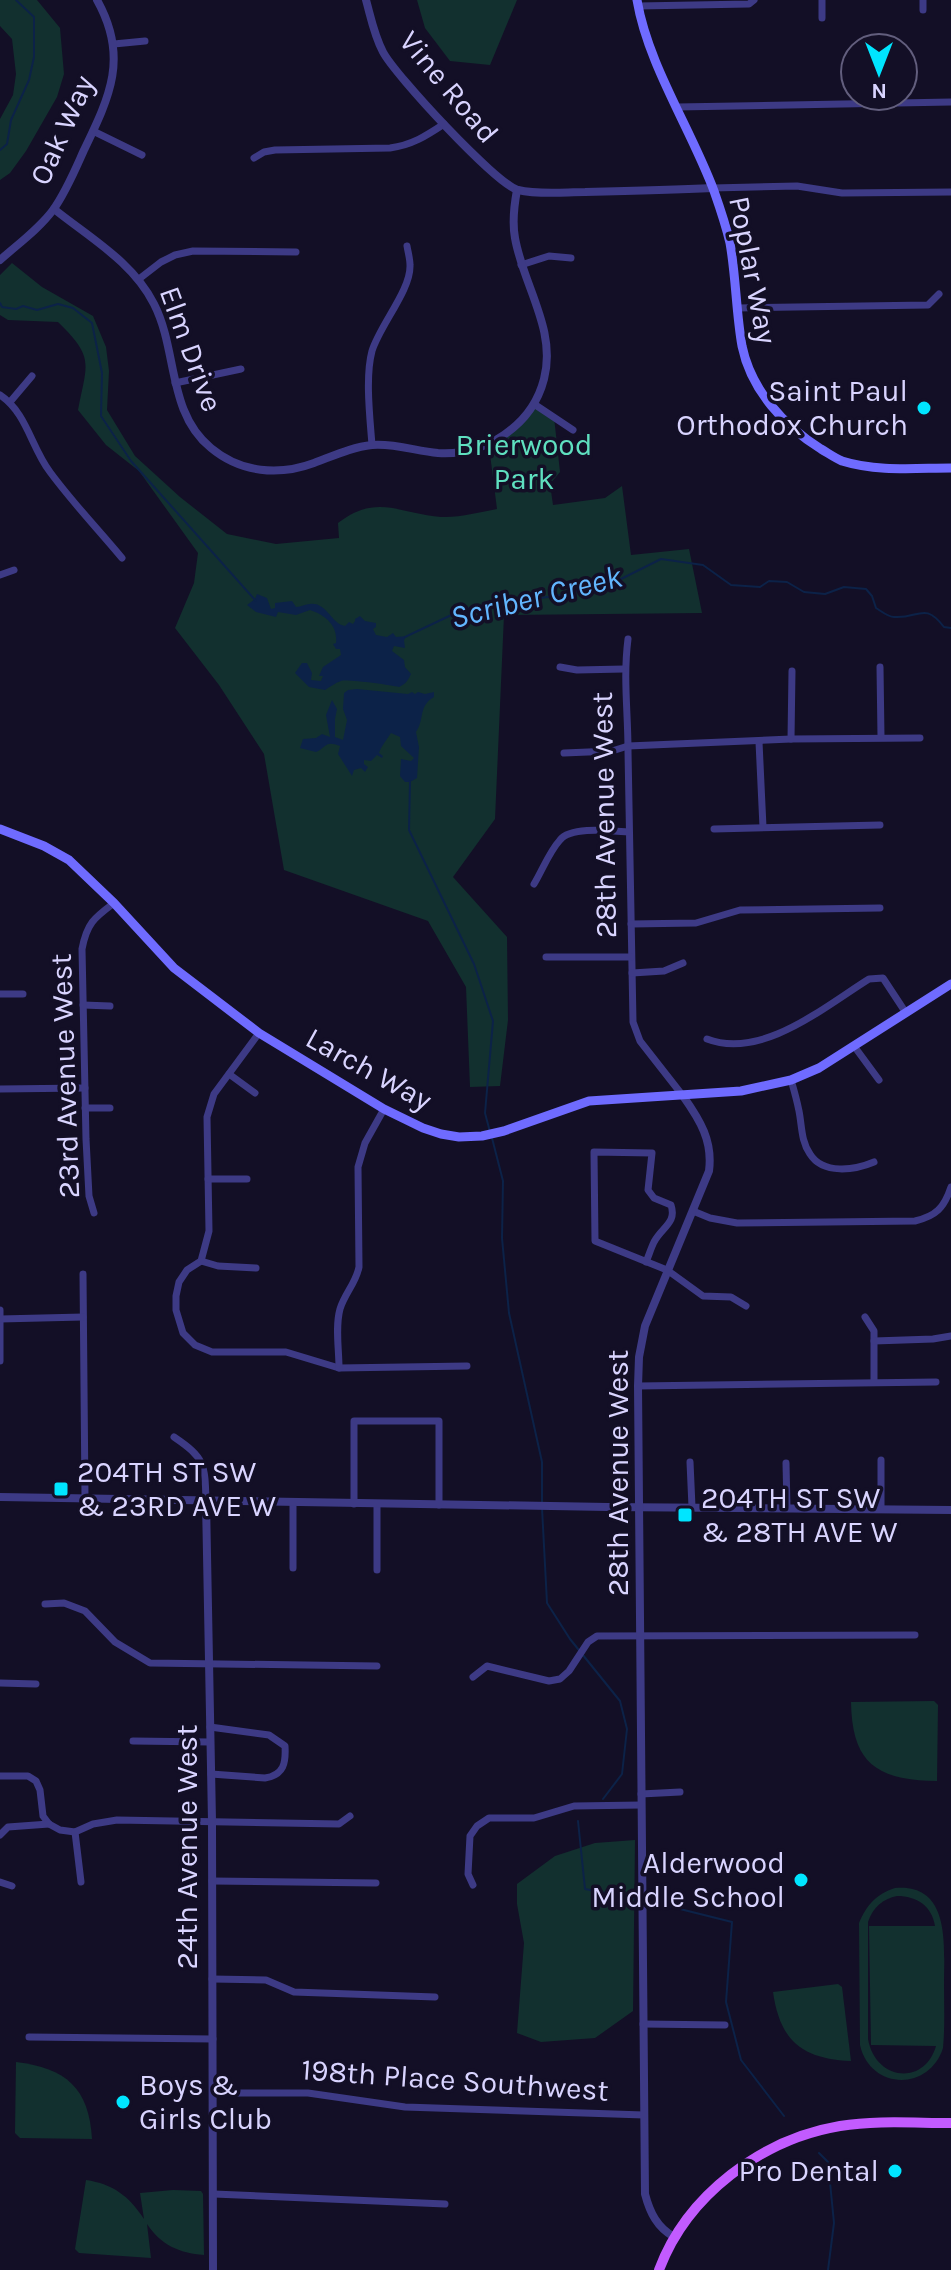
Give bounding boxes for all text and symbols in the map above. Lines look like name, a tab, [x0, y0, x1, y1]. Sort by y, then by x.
street label: Vine Road	[392, 24, 506, 150]
north arrow	[839, 32, 919, 112]
street label: Oak Way	[22, 70, 102, 190]
text: N	[871, 78, 887, 104]
street label: Poplar Way	[721, 193, 785, 347]
street label: Elm Drive	[152, 282, 230, 416]
place label: Saint Paul Orthodox Church	[676, 373, 908, 443]
marker: Saint Paul Orthodox Church	[915, 399, 933, 417]
park label: Brierwood Park	[456, 427, 592, 497]
water label: Scriber Creek	[446, 558, 626, 636]
street label: 28th Avenue West	[584, 691, 624, 939]
street label: 23rd Avenue West	[43, 953, 87, 1199]
street label: Larch Way	[300, 1020, 438, 1118]
street label: 28th Avenue West	[600, 1350, 636, 1596]
place label: 204TH ST SW & 23RD AVE W	[77, 1454, 276, 1524]
marker: 204TH ST SW & 23RD AVE W	[52, 1480, 70, 1498]
place label: 204TH ST SW & 28TH AVE W	[701, 1480, 898, 1550]
marker: 204TH ST SW & 28TH AVE W	[676, 1506, 694, 1524]
street label: 24th Avenue West	[169, 1725, 205, 1969]
place label: Alderwood Middle School	[591, 1845, 785, 1915]
marker: Alderwood Middle School	[792, 1871, 810, 1889]
street label: 198th Place Southwest	[300, 2051, 610, 2109]
place label: Boys & Girls Club	[139, 2067, 272, 2137]
marker: Boys & Girls Club	[114, 2093, 132, 2111]
place label: Pro Dental	[739, 2153, 879, 2189]
marker: Pro Dental	[886, 2162, 904, 2180]

